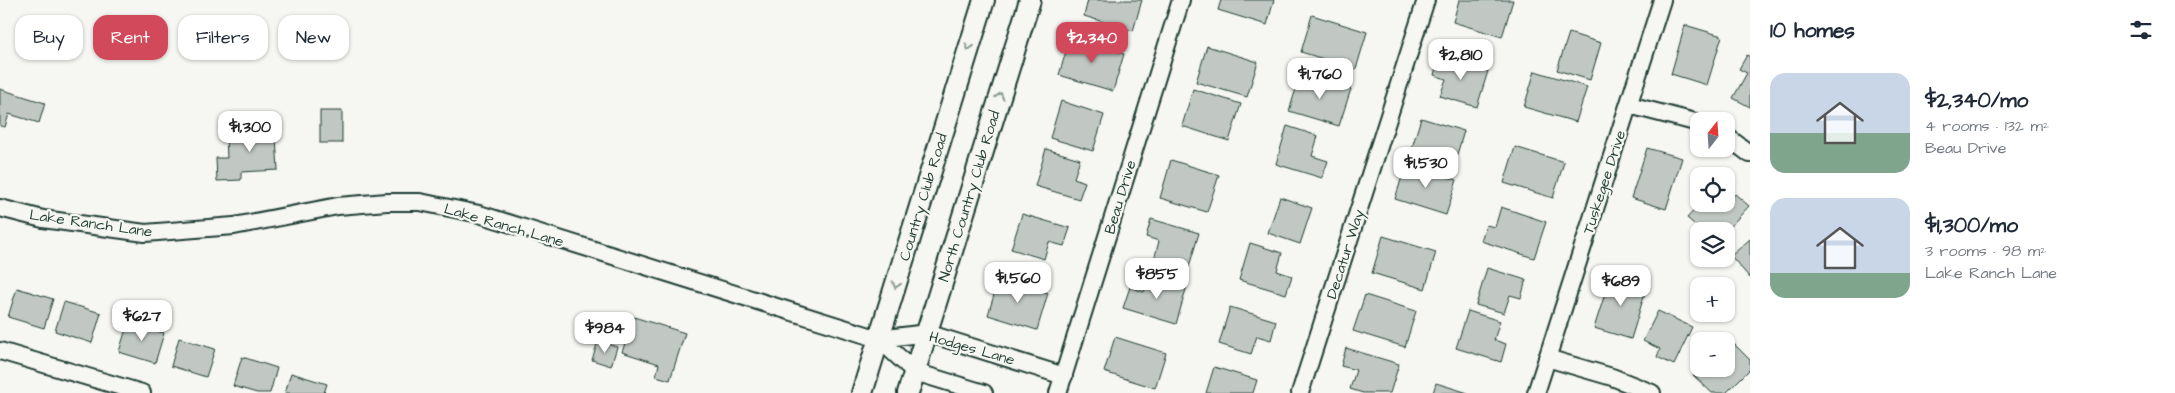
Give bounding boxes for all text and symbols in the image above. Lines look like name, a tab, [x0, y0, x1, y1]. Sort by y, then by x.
chip: Buy	[15, 15, 83, 60]
chip: Rent	[93, 15, 168, 60]
chip: Filters	[178, 15, 268, 60]
chip: New	[278, 15, 349, 60]
text: 10 homes	[1770, 16, 1855, 45]
icon: filters	[2127, 16, 2155, 44]
pin: $2,340	[1051, 22, 1133, 64]
text: $2,340	[1067, 27, 1117, 49]
pin: $2,810	[1420, 38, 1502, 81]
one-way arrow	[965, 42, 975, 50]
text: $2,810	[1439, 44, 1483, 66]
pin: $1,760	[1279, 58, 1361, 100]
text: $1,760	[1298, 63, 1342, 85]
text: $2,340/mo	[1925, 86, 2028, 115]
one-way arrow	[995, 92, 1005, 100]
icon: home	[1810, 93, 1870, 153]
street label: North Country Club Road	[933, 108, 1007, 285]
pin: $1,300	[209, 110, 291, 153]
north arrow	[1690, 112, 1735, 158]
map controls	[1690, 112, 1735, 377]
text: 4 rooms · 132 m²	[1925, 115, 2049, 137]
text: $1,300	[229, 116, 271, 138]
street label: Tuskegee Drive	[1578, 128, 1632, 237]
street label: Country Club Road	[894, 131, 954, 264]
text: Beau Drive	[1925, 137, 2006, 159]
pin: $1,530	[1385, 146, 1467, 189]
text: $1,530	[1404, 152, 1448, 174]
street label: Beau Drive	[1099, 158, 1142, 237]
button: locate	[1690, 167, 1735, 212]
street label: Lake Ranch Lane	[441, 198, 566, 253]
street label: Lake Ranch Lane	[28, 204, 154, 243]
street label: Decatur Way	[1321, 207, 1371, 302]
text: $1,300/mo	[1925, 211, 2018, 240]
icon: home	[1810, 218, 1870, 278]
button: layers	[1690, 222, 1735, 267]
text: 3 rooms · 98 m²	[1925, 240, 2046, 262]
pin: $855	[1127, 258, 1187, 300]
pin: $1,560	[977, 262, 1059, 304]
text: Lake Ranch Lane	[1925, 262, 2057, 284]
text: $855	[1136, 263, 1178, 285]
pin: $689	[1591, 264, 1651, 307]
text: $1,560	[995, 267, 1041, 289]
text: $689	[1602, 270, 1640, 292]
button: +	[1690, 277, 1735, 322]
one-way arrow	[891, 281, 901, 289]
pin: $627	[112, 300, 172, 342]
text: $627	[123, 305, 161, 327]
pin: $984	[575, 312, 635, 354]
text: $984	[585, 317, 625, 339]
street label: Hodges Lane	[926, 326, 1017, 372]
button: −	[1690, 332, 1735, 377]

